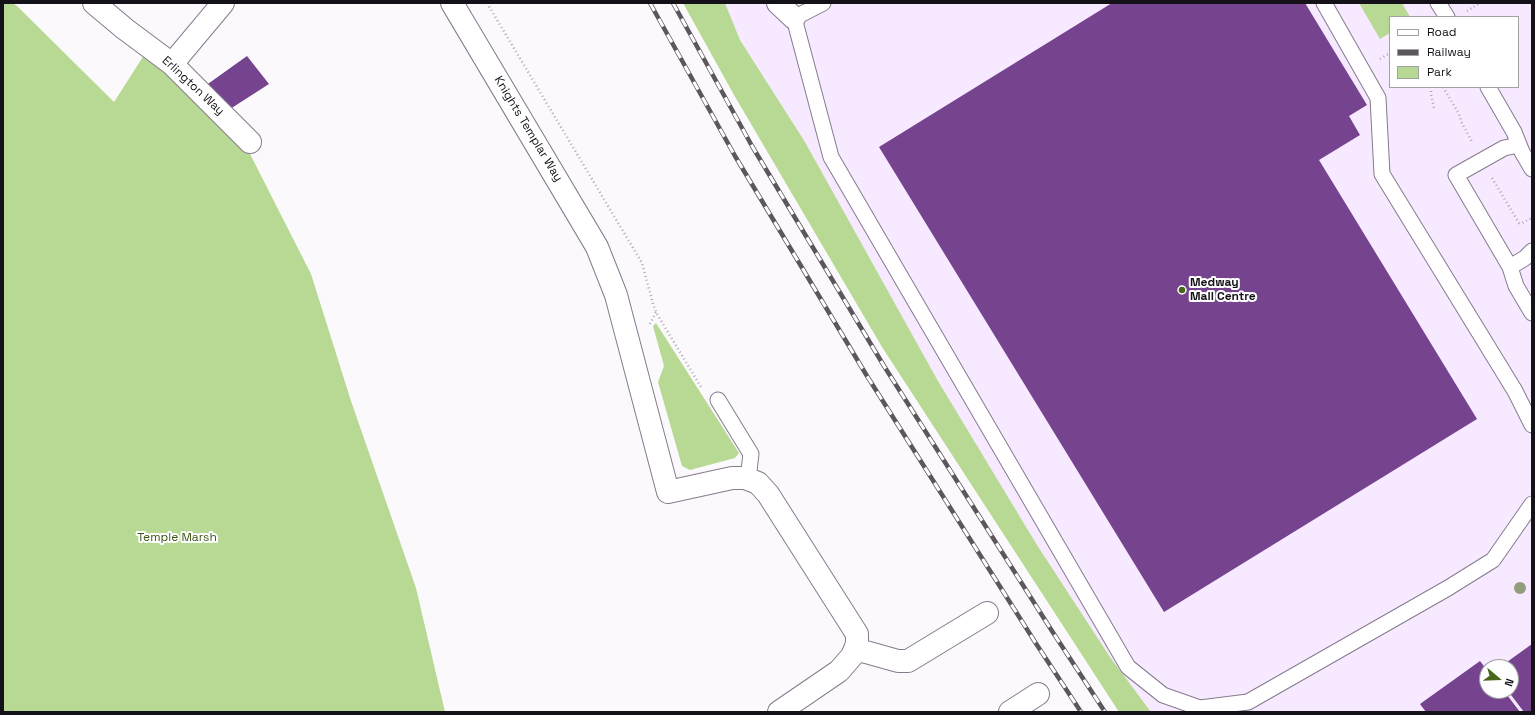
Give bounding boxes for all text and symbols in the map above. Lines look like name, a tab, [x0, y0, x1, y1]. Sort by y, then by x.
legend	[1389, 16, 1519, 88]
text: Road	[1427, 24, 1456, 40]
text: Railway	[1427, 44, 1471, 60]
street label: Erlington Way	[159, 54, 227, 118]
text: Park	[1427, 64, 1452, 80]
street label: Knights Templar Way	[491, 74, 565, 184]
place label: Medway Mail Centre	[1190, 276, 1256, 304]
marker: Medway Mail Centre	[1177, 285, 1187, 295]
park label: Temple Marsh	[137, 531, 217, 545]
north arrow	[1479, 659, 1519, 699]
text: N	[1502, 677, 1517, 688]

